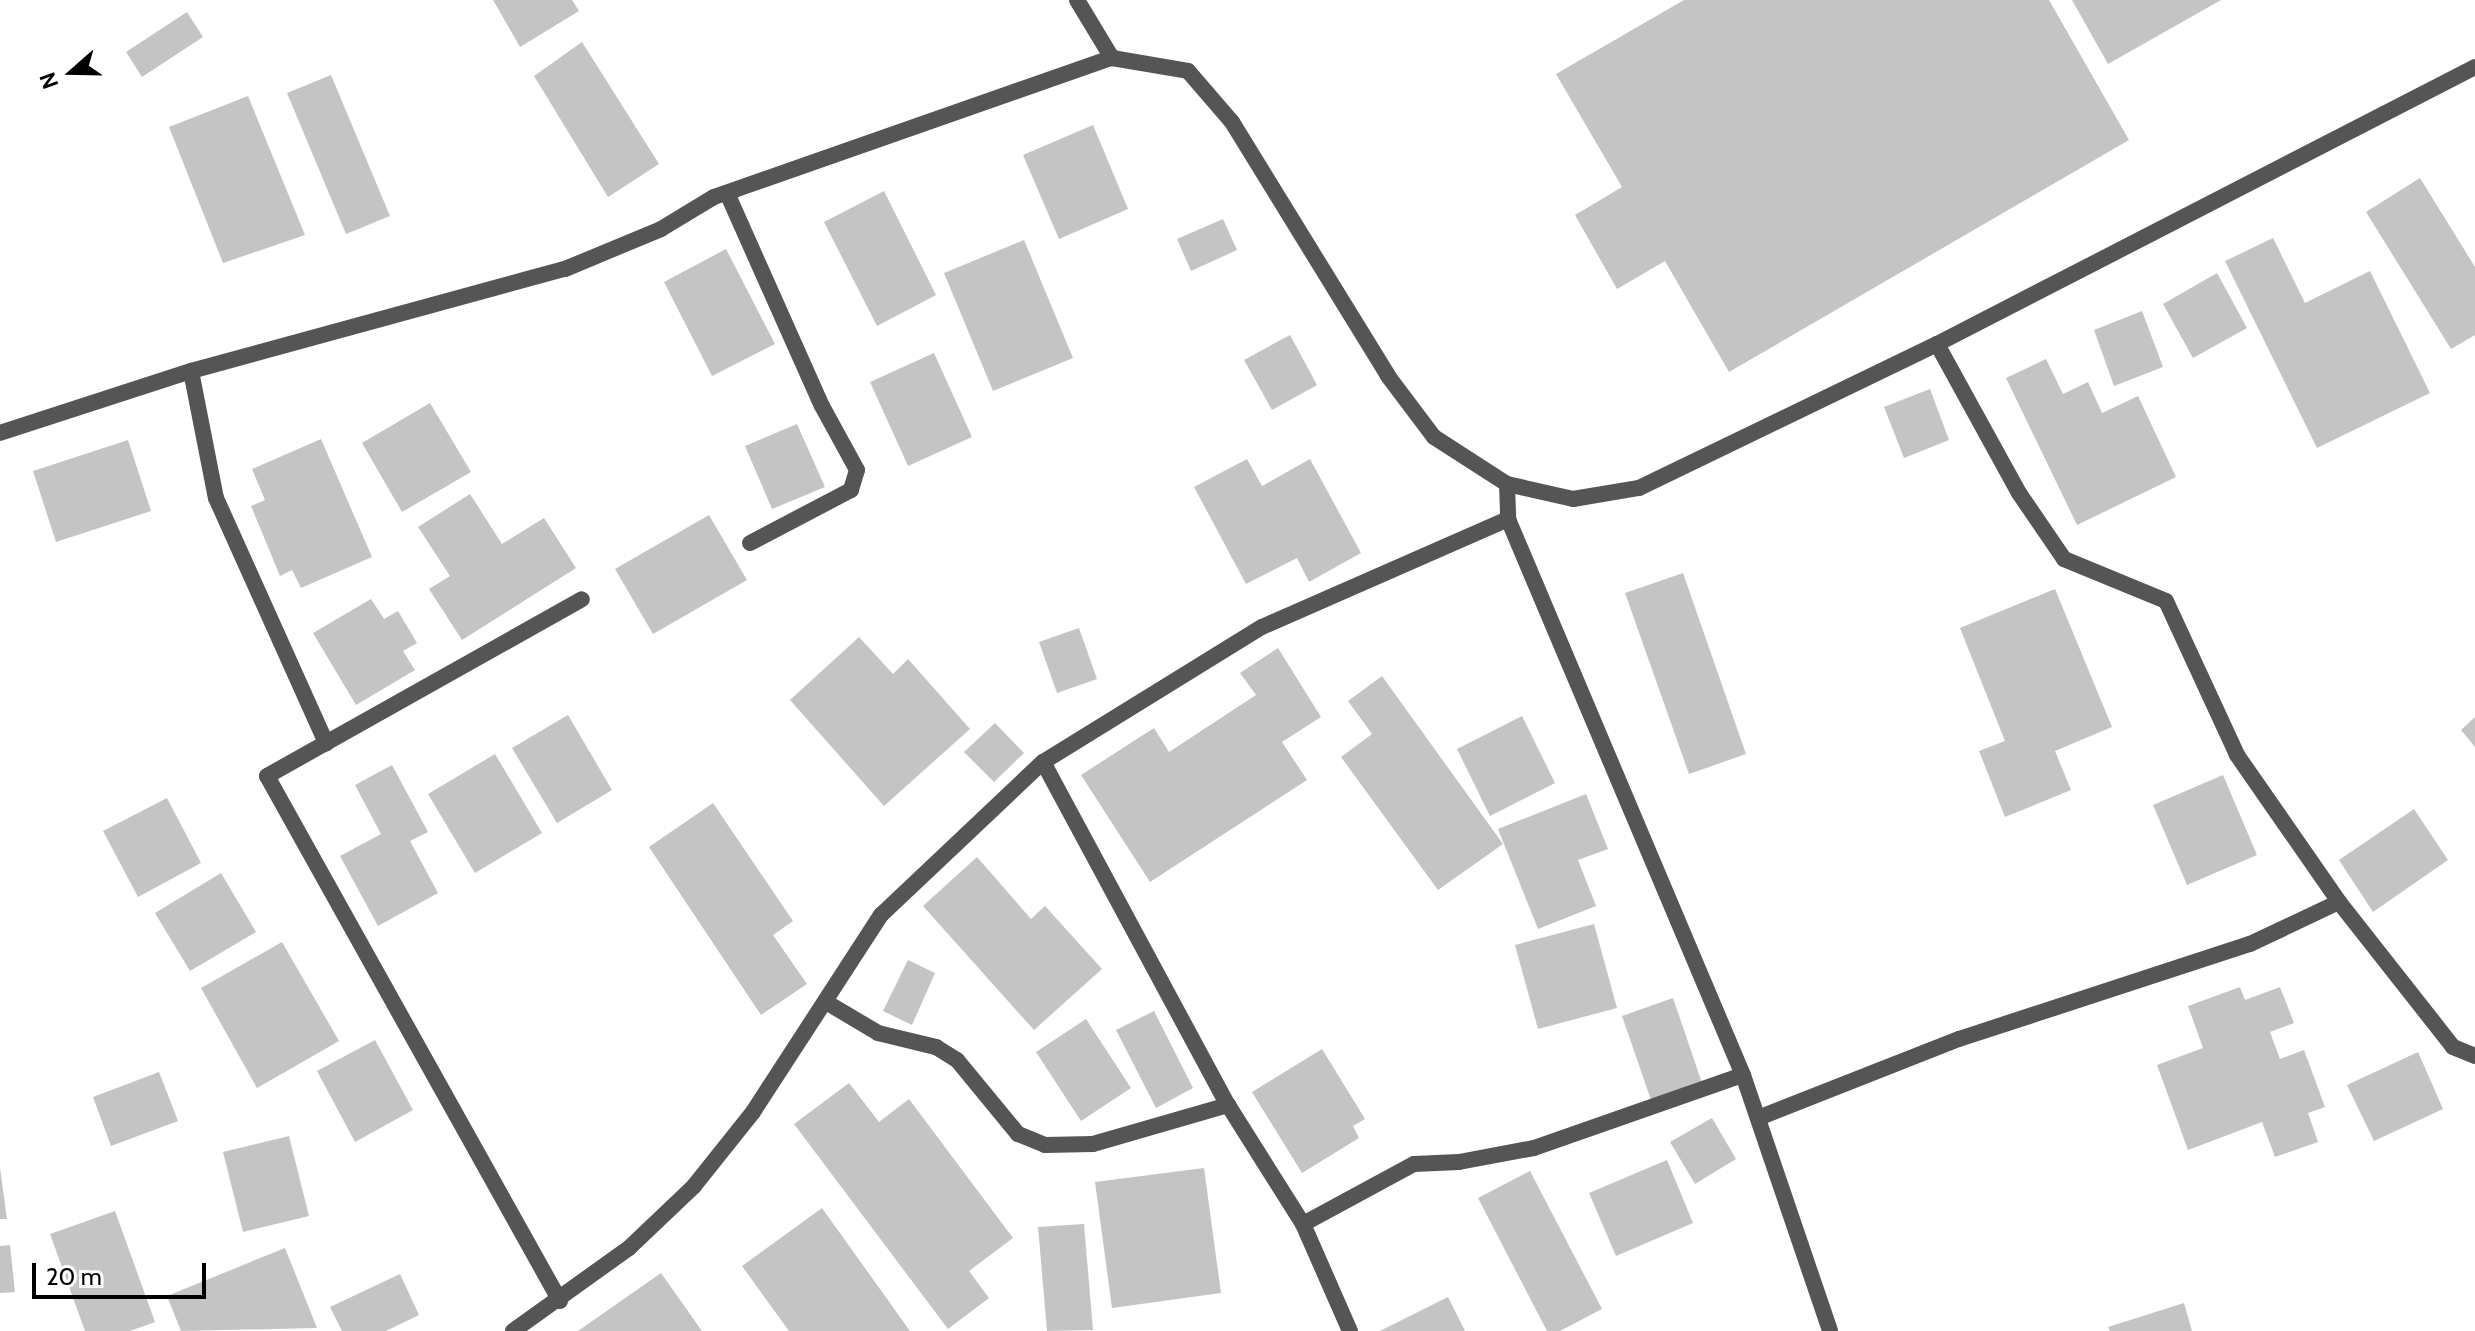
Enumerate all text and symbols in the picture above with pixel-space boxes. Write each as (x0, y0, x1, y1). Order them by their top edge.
north arrow (32, 32, 112, 112)
text: N (34, 68, 64, 92)
scale bar (36, 1247, 210, 1297)
text: 20 m (46, 1262, 102, 1291)

